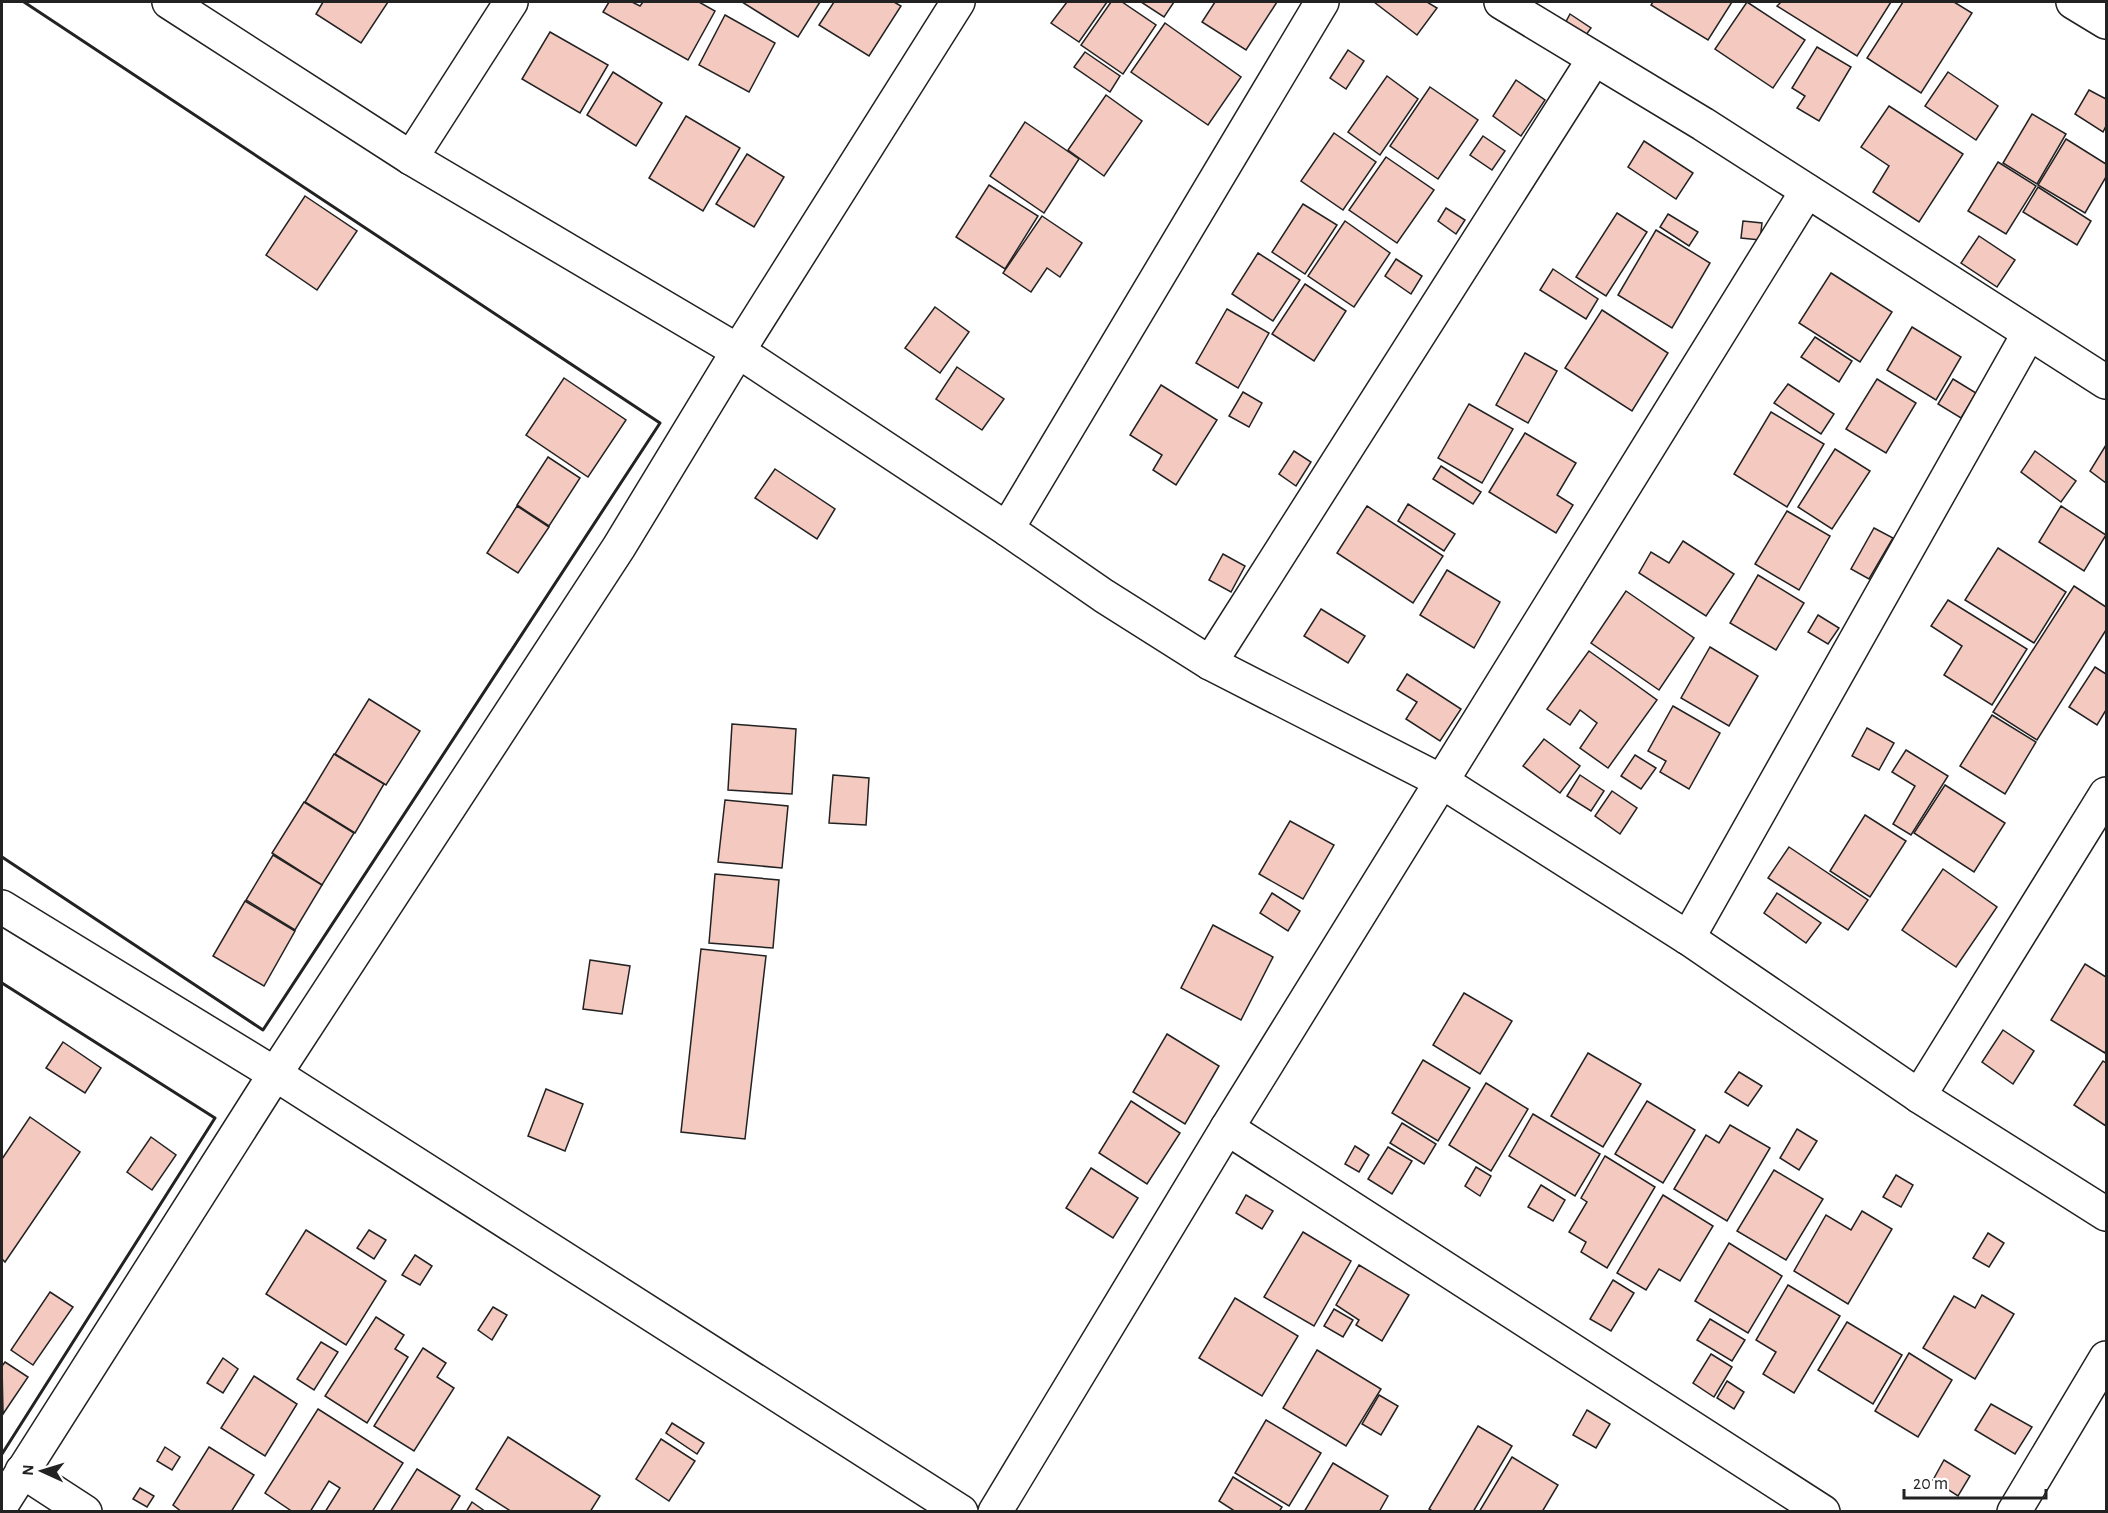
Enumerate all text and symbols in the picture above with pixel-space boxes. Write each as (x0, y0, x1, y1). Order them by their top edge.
north arrow (12, 1441, 72, 1501)
scale bar (1904, 1462, 2046, 1500)
text: N (20, 1464, 36, 1476)
text: 20 m (1913, 1475, 1948, 1493)

